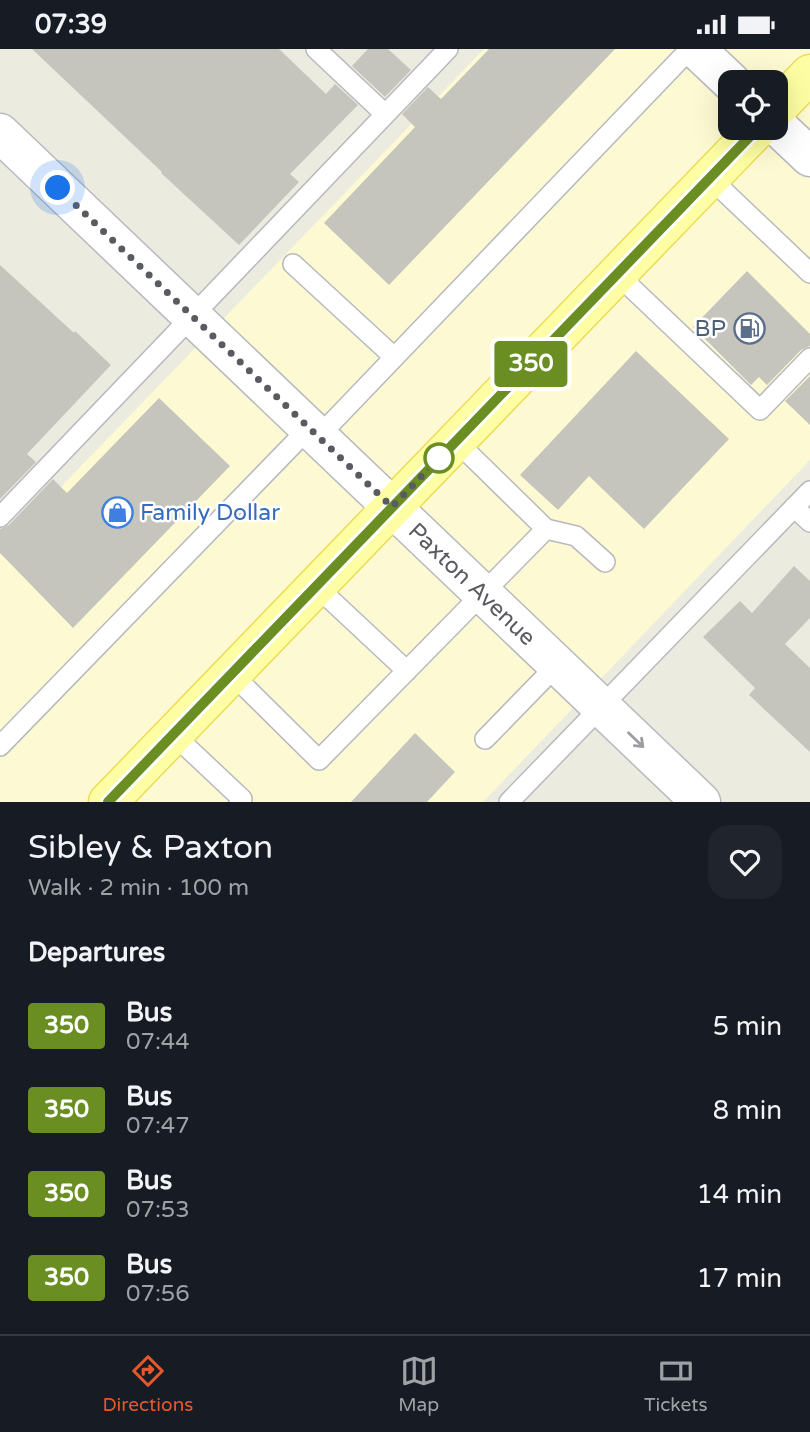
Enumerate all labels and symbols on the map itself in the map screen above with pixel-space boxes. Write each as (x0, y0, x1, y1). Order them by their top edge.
your location (40, 170, 75, 205)
fuel station icon: BP (732, 311, 766, 345)
place label: BP (695, 315, 726, 343)
line badge: 350 (491, 341, 571, 387)
unlabelled marker (424, 443, 454, 473)
shop icon: Family Dollar (100, 495, 134, 529)
place label: Family Dollar (140, 499, 280, 527)
street label: Paxton Avenue (402, 517, 541, 652)
one-way arrow (627, 732, 644, 749)

